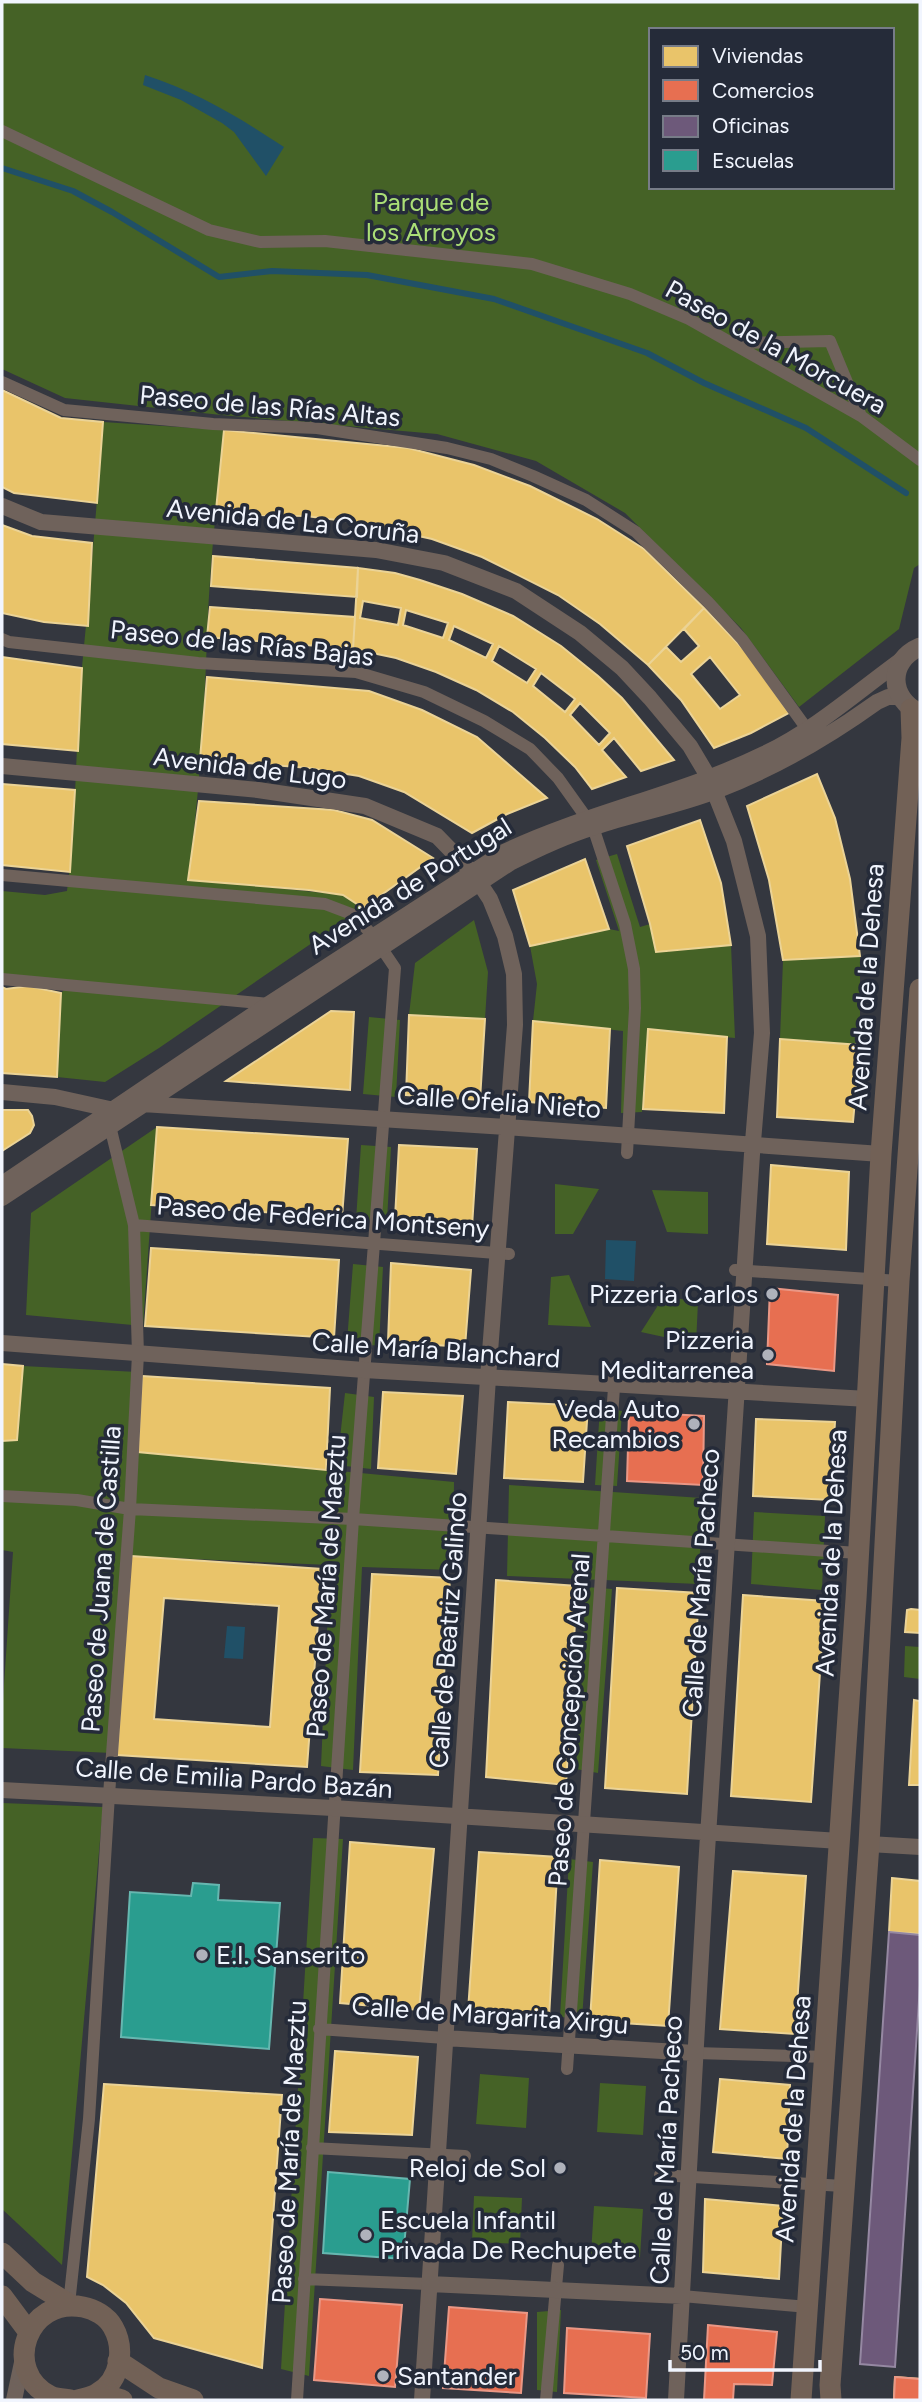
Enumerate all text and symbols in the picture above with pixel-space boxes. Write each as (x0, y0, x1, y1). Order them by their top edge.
legend (649, 28, 894, 189)
text: Viviendas (712, 43, 803, 68)
text: Comercios (712, 78, 814, 103)
text: Oficinas (712, 113, 789, 138)
text: Escuelas (712, 148, 794, 173)
park label: Parque de los Arroyos (366, 186, 496, 248)
street label: Paseo de la Morcuera (660, 273, 892, 421)
street label: Paseo de las Rías Altas (138, 379, 402, 433)
street label: Avenida de La Coruña (165, 492, 421, 550)
street label: Paseo de las Rías Bajas (109, 613, 375, 673)
street label: Avenida de Lugo (152, 740, 348, 796)
street label: Avenida de Portugal (303, 811, 517, 961)
street label: Avenida de la Dehesa (841, 862, 891, 1112)
street label: Calle Ofelia Nieto (396, 1079, 602, 1125)
street label: Paseo de Federica Montseny (155, 1189, 491, 1245)
place label: Pizzeria Carlos (589, 1278, 758, 1310)
marker: Pizzeria Carlos (764, 1286, 780, 1302)
place label: Pizzeria Meditarrenea (600, 1324, 754, 1386)
street label: Calle María Blanchard (311, 1325, 561, 1375)
marker: Pizzeria Meditarrenea (760, 1347, 776, 1363)
place label: Veda Auto Recambios (552, 1393, 680, 1455)
marker: Veda Auto Recambios (686, 1416, 702, 1432)
street label: Paseo de Juana de Castilla (74, 1424, 128, 1734)
street label: Avenida de la Dehesa (809, 1429, 853, 1677)
street label: Paseo de María de Maeztu (299, 1433, 353, 1739)
street label: Calle de María Pacheco (676, 1447, 726, 1719)
street label: Calle de Beatriz Galindo (422, 1491, 474, 1769)
street label: Paseo de Concepción Arenal (541, 1552, 597, 1888)
street label: Calle de Emilia Pardo Bazán (74, 1751, 394, 1805)
place label: E.I. Sanserito (216, 1939, 365, 1971)
marker: E.I. Sanserito (194, 1947, 210, 1963)
street label: Calle de Margarita Xirgu (351, 1989, 629, 2041)
street label: Avenida de la Dehesa (768, 1994, 818, 2244)
street label: Paseo de María de Maeztu (265, 1999, 313, 2305)
street label: Calle de María Pacheco (643, 2015, 689, 2285)
place label: Reloj de Sol (409, 2152, 546, 2184)
marker: Reloj de Sol (552, 2160, 568, 2176)
place label: Escuela Infantil Privada De Rechupete (380, 2204, 637, 2266)
marker: Escuela Infantil Privada De Rechupete (358, 2227, 374, 2243)
scale bar (670, 2328, 820, 2372)
text: 50 m (680, 2340, 729, 2365)
place label: Santander (397, 2360, 517, 2392)
marker: Santander (375, 2368, 391, 2384)

